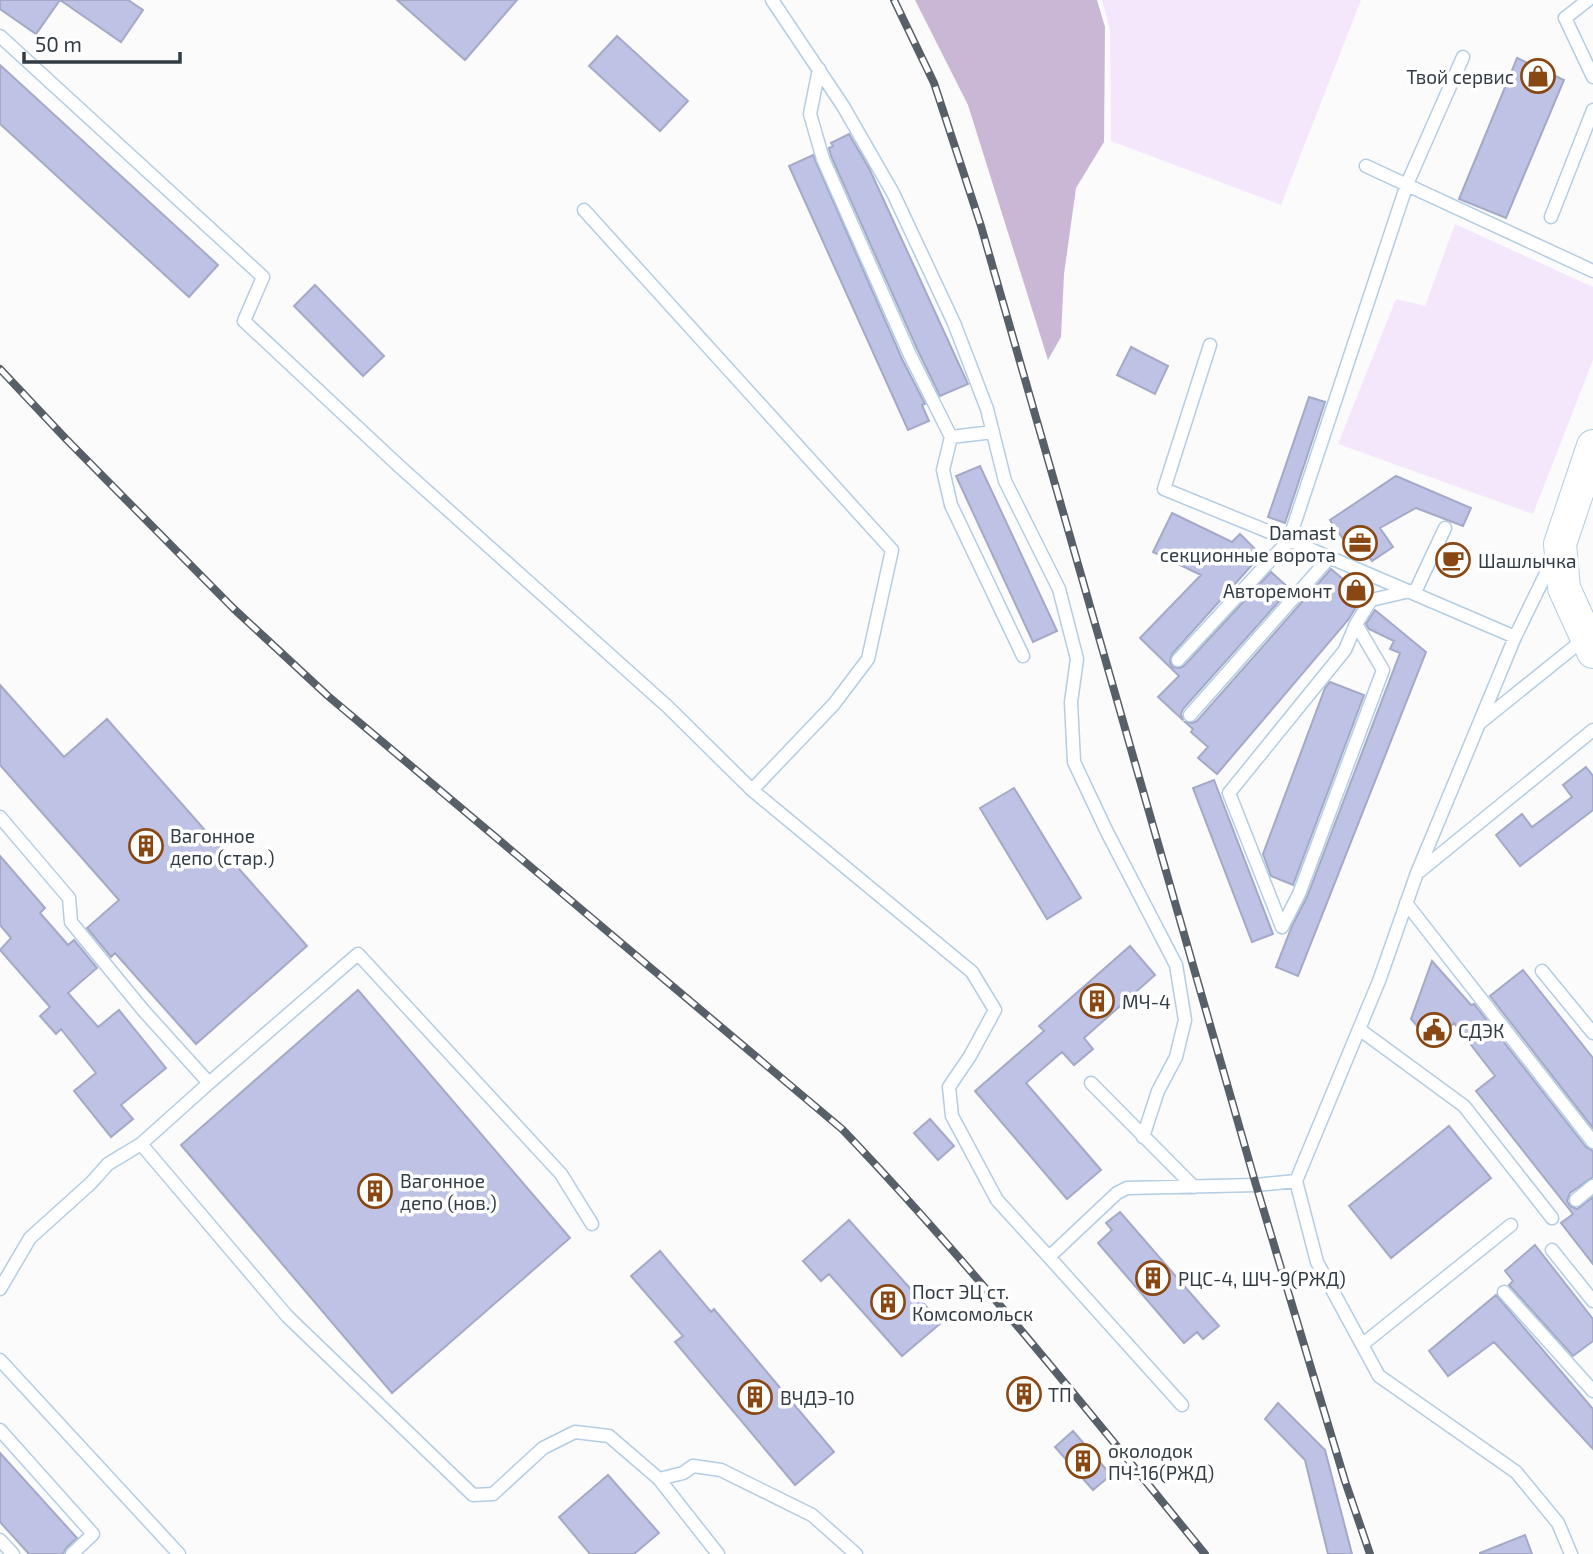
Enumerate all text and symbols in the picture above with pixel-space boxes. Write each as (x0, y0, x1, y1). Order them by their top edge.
scale bar (24, 21, 180, 65)
text: 50 m (35, 31, 82, 56)
shop icon: Твой сервис (1519, 57, 1557, 95)
place label: Твой сервис (1406, 65, 1514, 88)
place label: Damast секционные ворота (1160, 521, 1336, 566)
office icon: Damast секционные ворота (1341, 524, 1379, 562)
cafe icon: Шашлычка (1434, 541, 1472, 579)
place label: Шашлычка (1478, 549, 1577, 572)
shop icon: Авторемонт (1337, 571, 1375, 609)
place label: Авторемонт (1223, 579, 1332, 602)
place label: Вагонное депо (стар.) (170, 824, 274, 869)
building icon: Вагонное депо (стар.) (127, 827, 165, 865)
building icon: МЧ-4 (1078, 982, 1116, 1020)
place label: МЧ-4 (1122, 990, 1171, 1013)
public building icon: СДЭК (1415, 1011, 1453, 1049)
place label: СДЭК (1458, 1019, 1504, 1042)
place label: Вагонное депо (нов.) (400, 1169, 497, 1214)
building icon: Вагонное депо (нов.) (356, 1172, 394, 1210)
building icon: РЦС-4, ШЧ-9(РЖД) (1134, 1259, 1172, 1297)
place label: РЦС-4, ШЧ-9(РЖД) (1178, 1267, 1346, 1290)
place label: Пост ЭЦ ст. Комсомольск (912, 1280, 1033, 1325)
building icon: Пост ЭЦ ст. Комсомольск (869, 1283, 907, 1321)
building icon: ТП (1005, 1375, 1043, 1413)
building icon: ВЧДЭ-10 (736, 1378, 774, 1416)
place label: ТП (1048, 1383, 1072, 1406)
place label: ВЧДЭ-10 (780, 1386, 855, 1409)
place label: околодок ПЧ-16(РЖД) (1108, 1439, 1214, 1484)
building icon: околодок ПЧ-16(РЖД) (1064, 1442, 1102, 1480)

